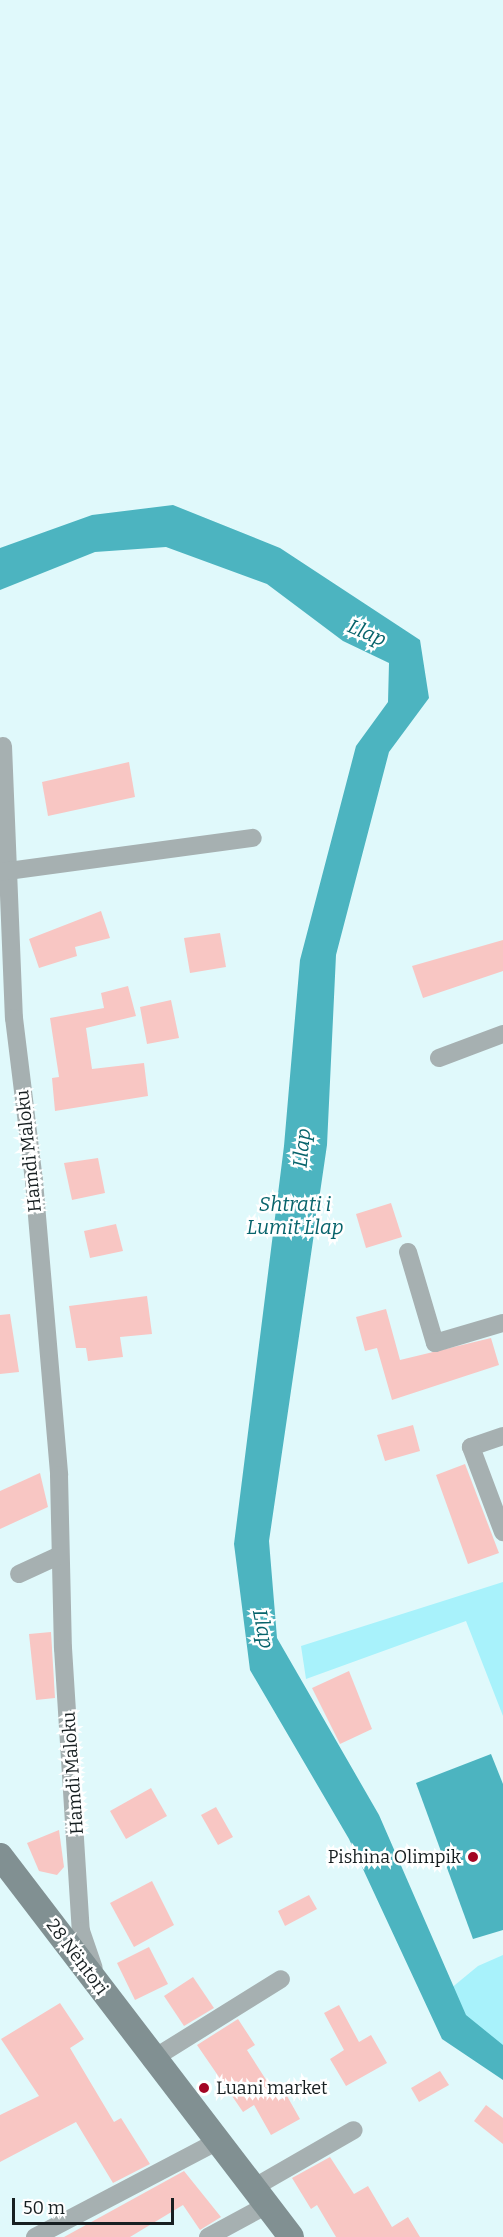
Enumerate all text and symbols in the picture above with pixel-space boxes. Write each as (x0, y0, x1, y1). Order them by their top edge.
water label: Llap (344, 614, 390, 652)
street label: Hamdi Maloku (12, 1089, 46, 1213)
water label: Llap (288, 1127, 316, 1169)
water label: Shtrati i Lumit Llap (247, 1192, 343, 1239)
water label: Llap (247, 1607, 279, 1651)
street label: Hamdi Maloku (58, 1711, 88, 1835)
place label: Pishina Olimpik (328, 1846, 461, 1868)
marker: Pishina Olimpik (466, 1850, 480, 1864)
street label: 28 Nëntori (42, 1915, 112, 1999)
place label: Luani market (216, 2077, 328, 2099)
marker: Luani market (197, 2081, 211, 2095)
scale bar (15, 2186, 177, 2224)
text: 50 m (23, 2197, 65, 2219)

